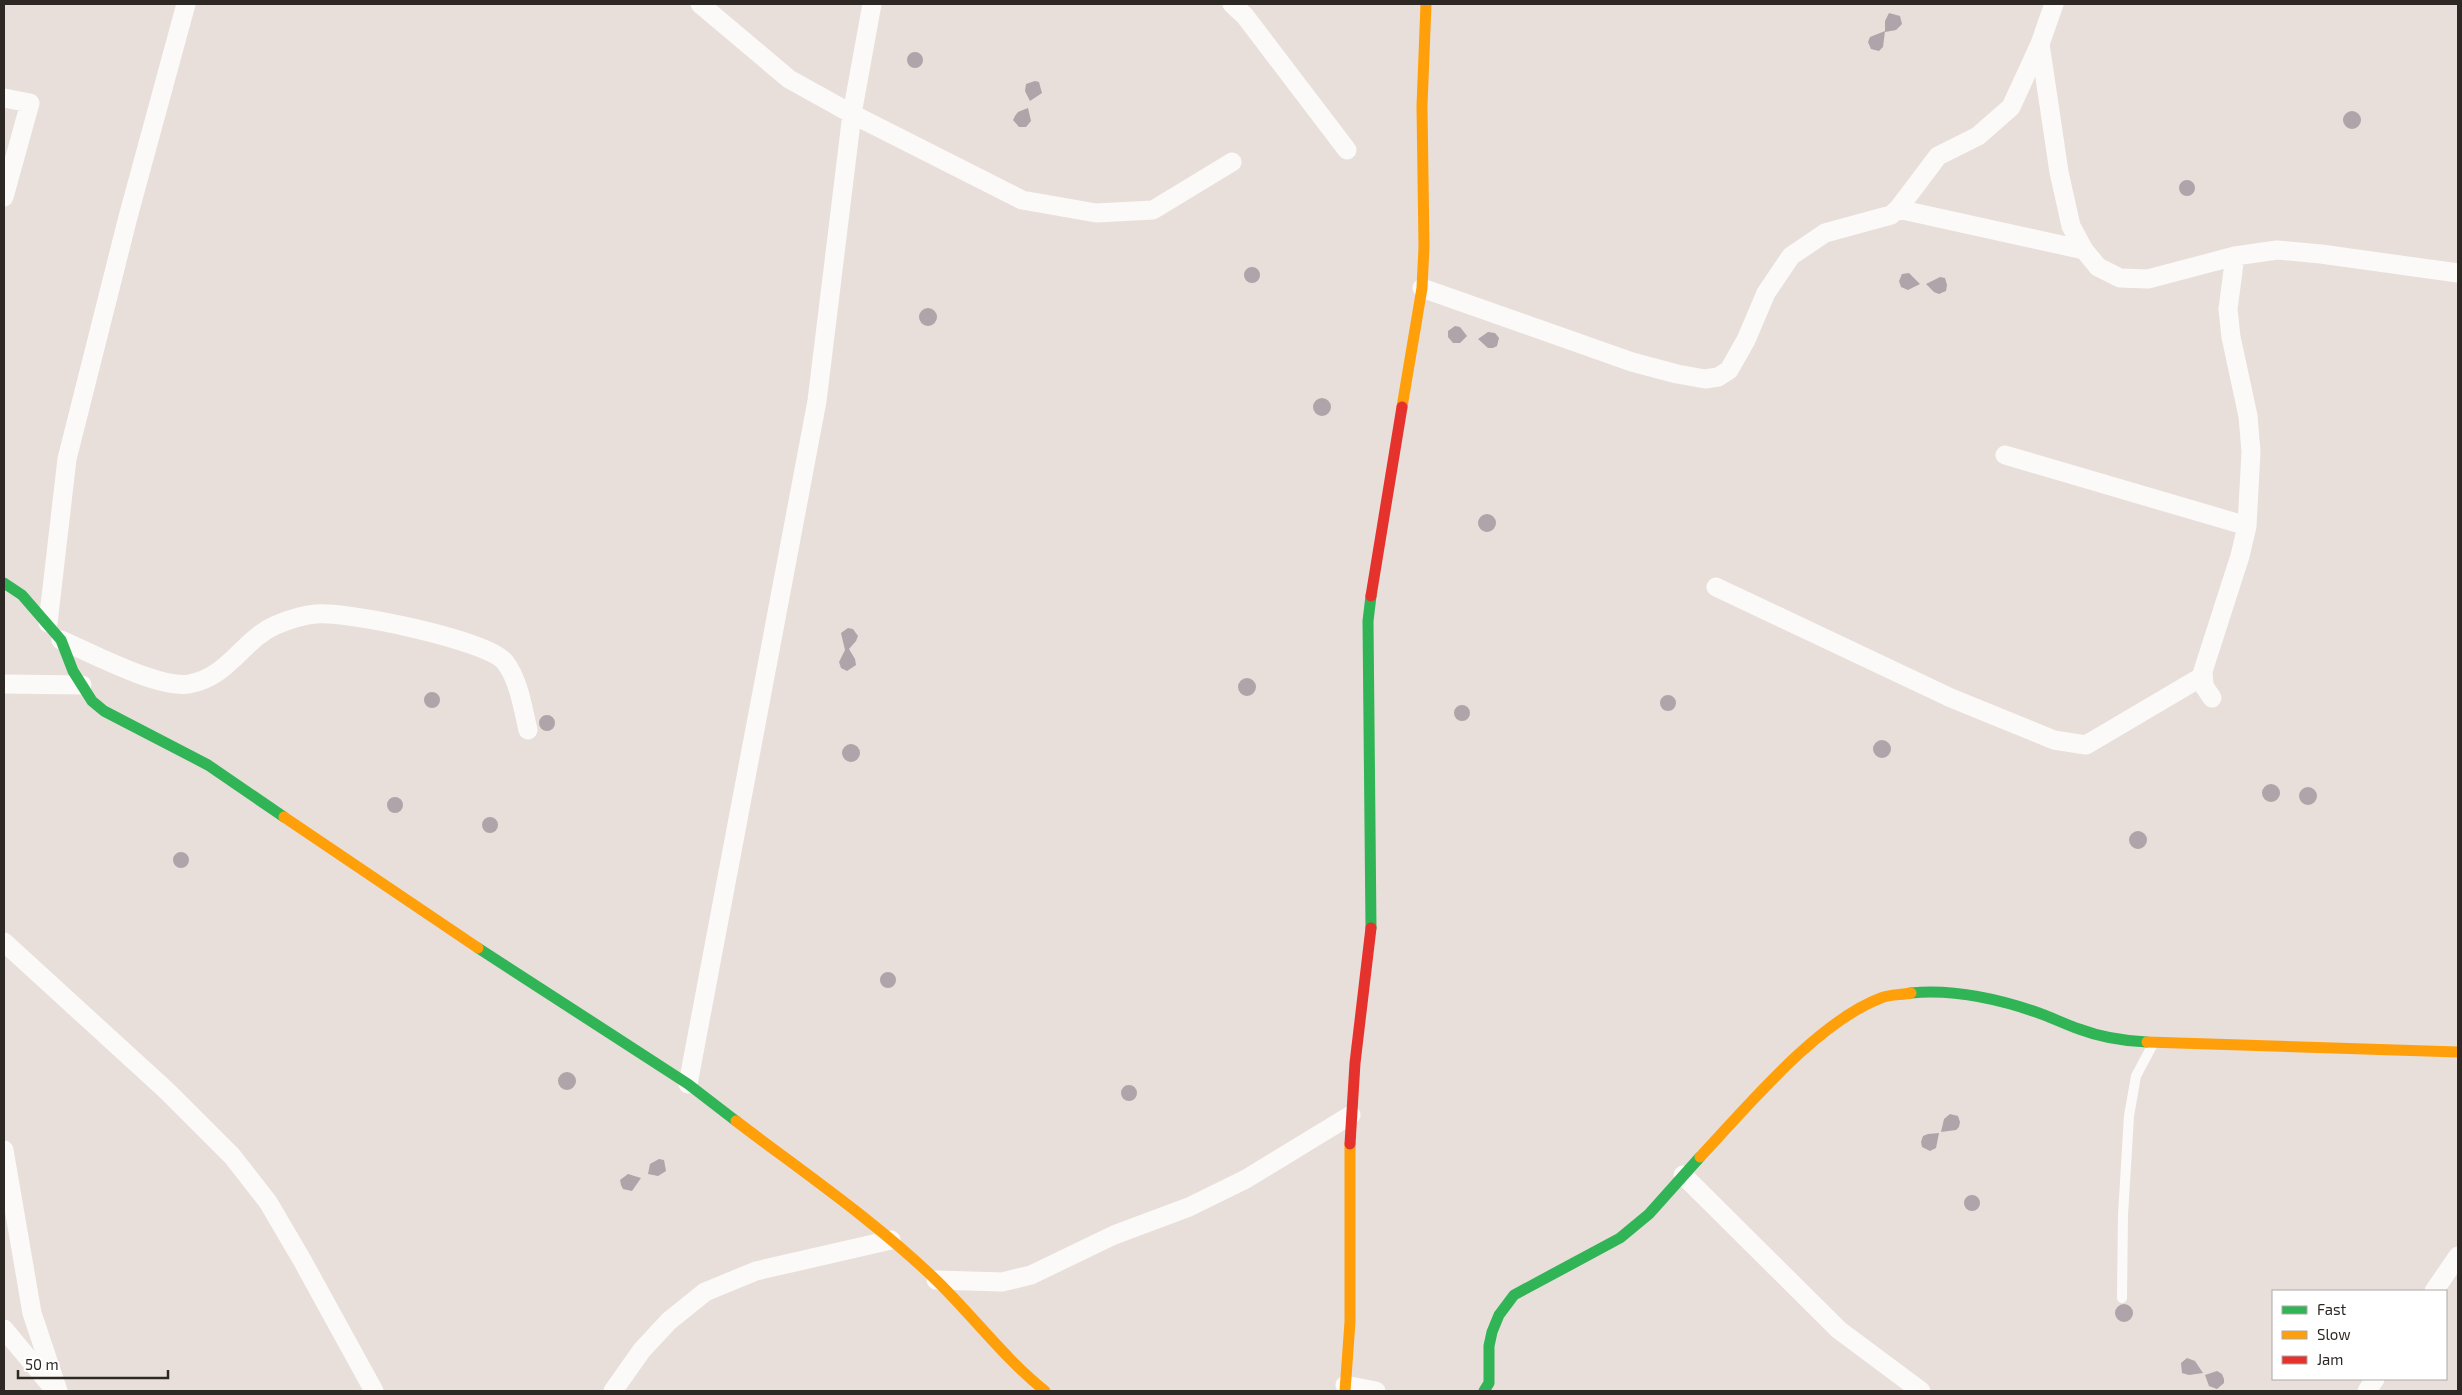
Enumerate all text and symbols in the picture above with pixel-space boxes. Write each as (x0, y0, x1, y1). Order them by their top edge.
legend (2272, 1290, 2447, 1380)
text: Fast (2317, 1300, 2347, 1318)
text: Slow (2317, 1325, 2351, 1343)
scale bar (18, 1348, 168, 1380)
text: Jam (2317, 1350, 2343, 1368)
text: 50 m (25, 1355, 59, 1373)

